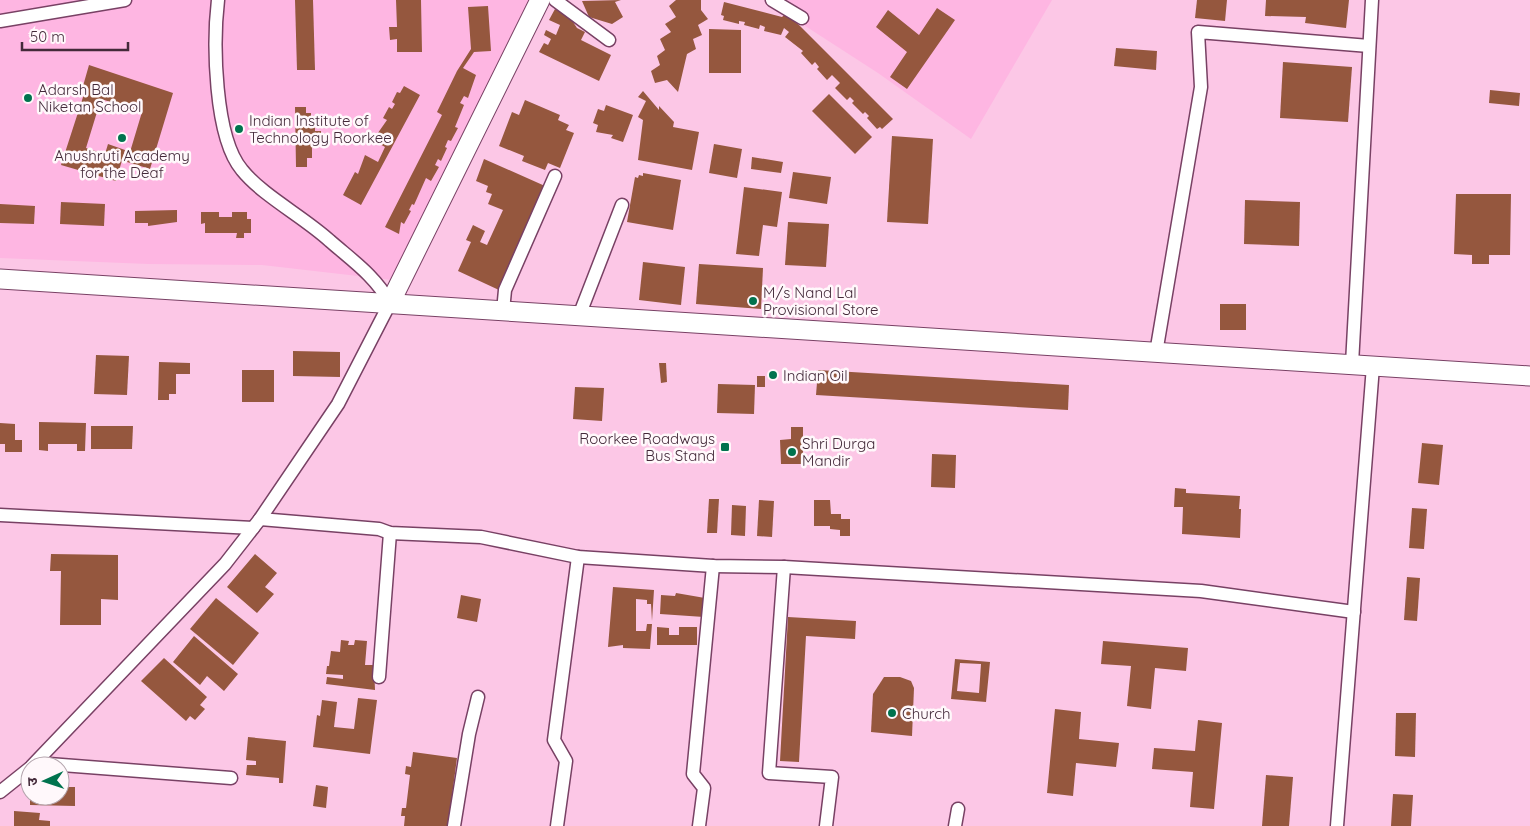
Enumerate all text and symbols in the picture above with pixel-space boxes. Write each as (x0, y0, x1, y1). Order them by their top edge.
scale bar (22, 20, 129, 52)
text: 50 m (30, 27, 65, 46)
place label: Adarsh Bal Niketan School (38, 80, 142, 116)
marker: Adarsh Bal Niketan School (22, 92, 34, 104)
place label: Indian Institute of Technology Roorkee (249, 111, 392, 147)
marker: Indian Institute of Technology Roorkee (233, 123, 245, 135)
marker: Anushruti Academy for the Deaf (116, 132, 128, 144)
place label: Anushruti Academy for the Deaf (54, 146, 190, 182)
place label: M/s Nand Lal Provisional Store (763, 283, 879, 319)
marker: M/s Nand Lal Provisional Store (747, 295, 759, 307)
place label: Indian Oil (783, 366, 848, 385)
marker: Indian Oil (767, 369, 779, 381)
place label: Roorkee Roadways Bus Stand (579, 429, 715, 465)
place label: Shri Durga Mandir (802, 434, 875, 470)
marker: Roorkee Roadways Bus Stand (719, 441, 731, 453)
marker: Shri Durga Mandir (786, 446, 798, 458)
place label: Church (902, 704, 951, 723)
marker: Church (886, 707, 898, 719)
north arrow (20, 756, 70, 806)
text: उ (23, 776, 41, 786)

